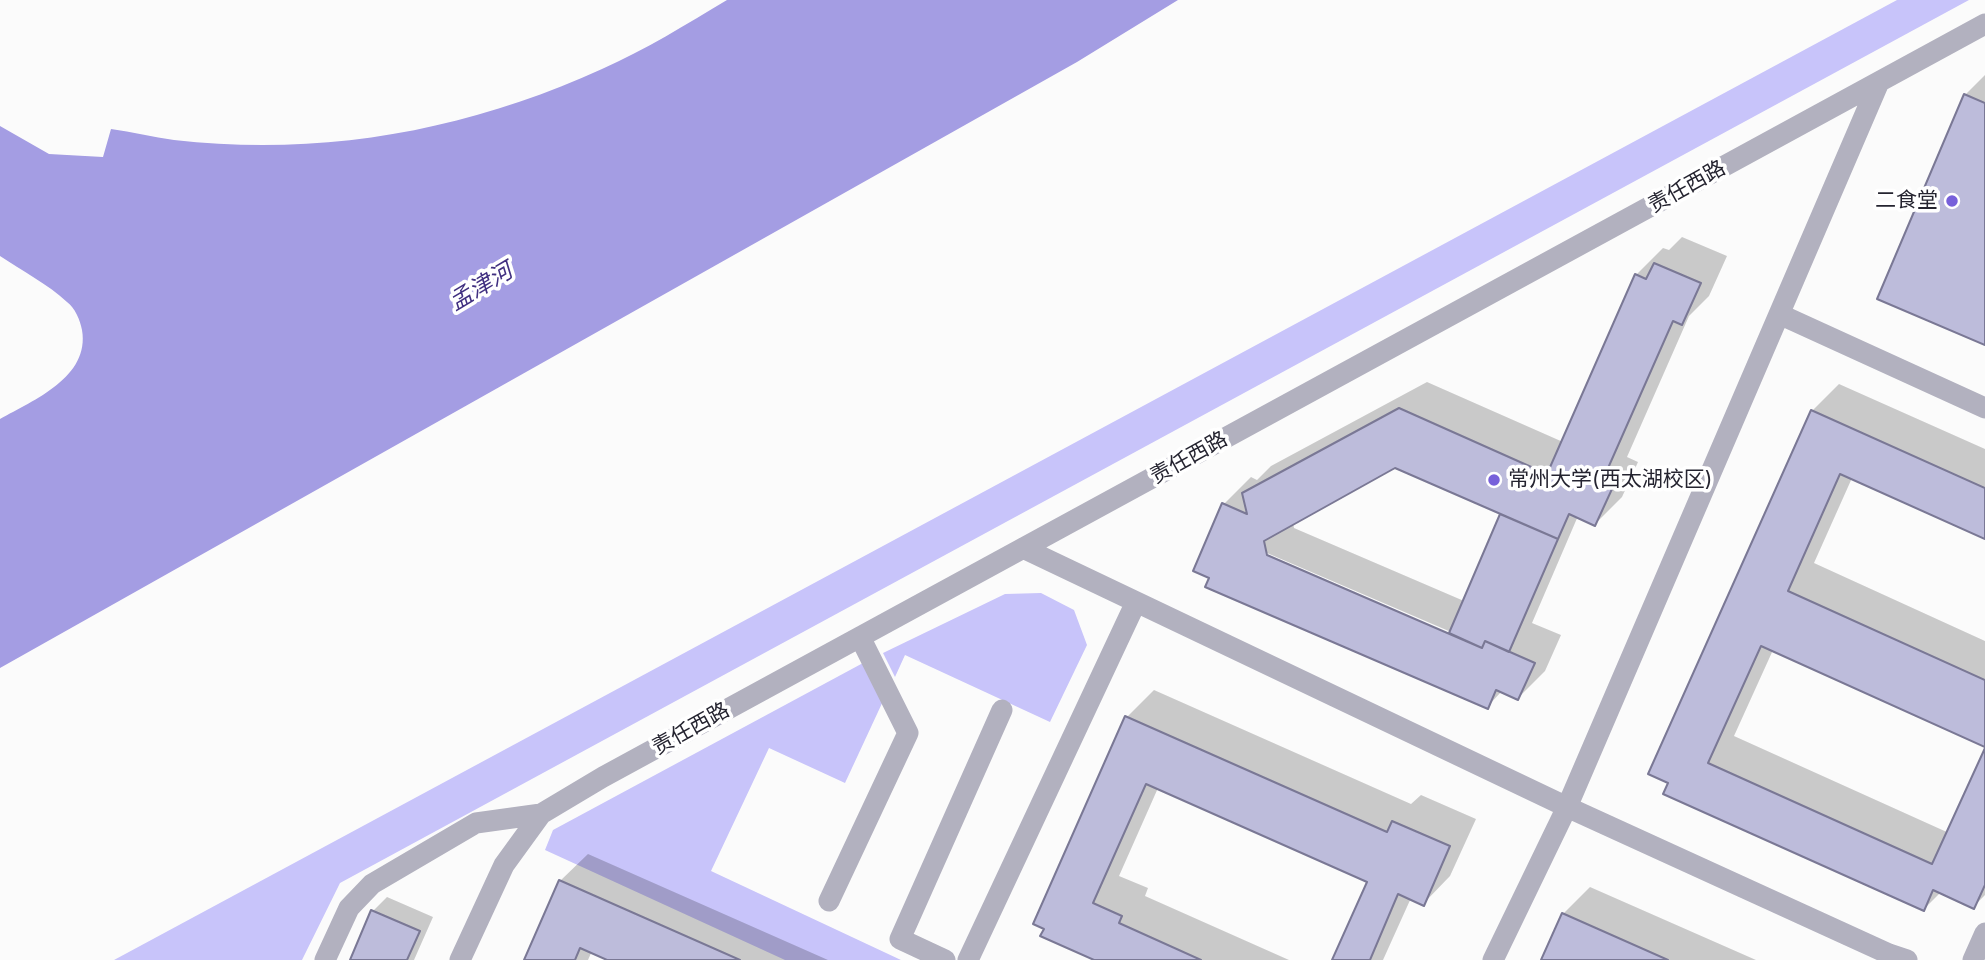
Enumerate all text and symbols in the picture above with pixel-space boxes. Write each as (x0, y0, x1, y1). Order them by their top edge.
street label: 责任西路 (1644, 156, 1730, 218)
place label: 二食堂 (1875, 188, 1938, 214)
marker: 二食堂 (1944, 193, 1960, 209)
water label: 孟津河 (444, 257, 518, 317)
street label: 责任西路 (1146, 427, 1232, 489)
place label: 常州大学(西太湖校区) (1508, 467, 1712, 493)
marker: 常州大学(西太湖校区) (1486, 472, 1502, 488)
street label: 责任西路 (648, 698, 734, 760)

